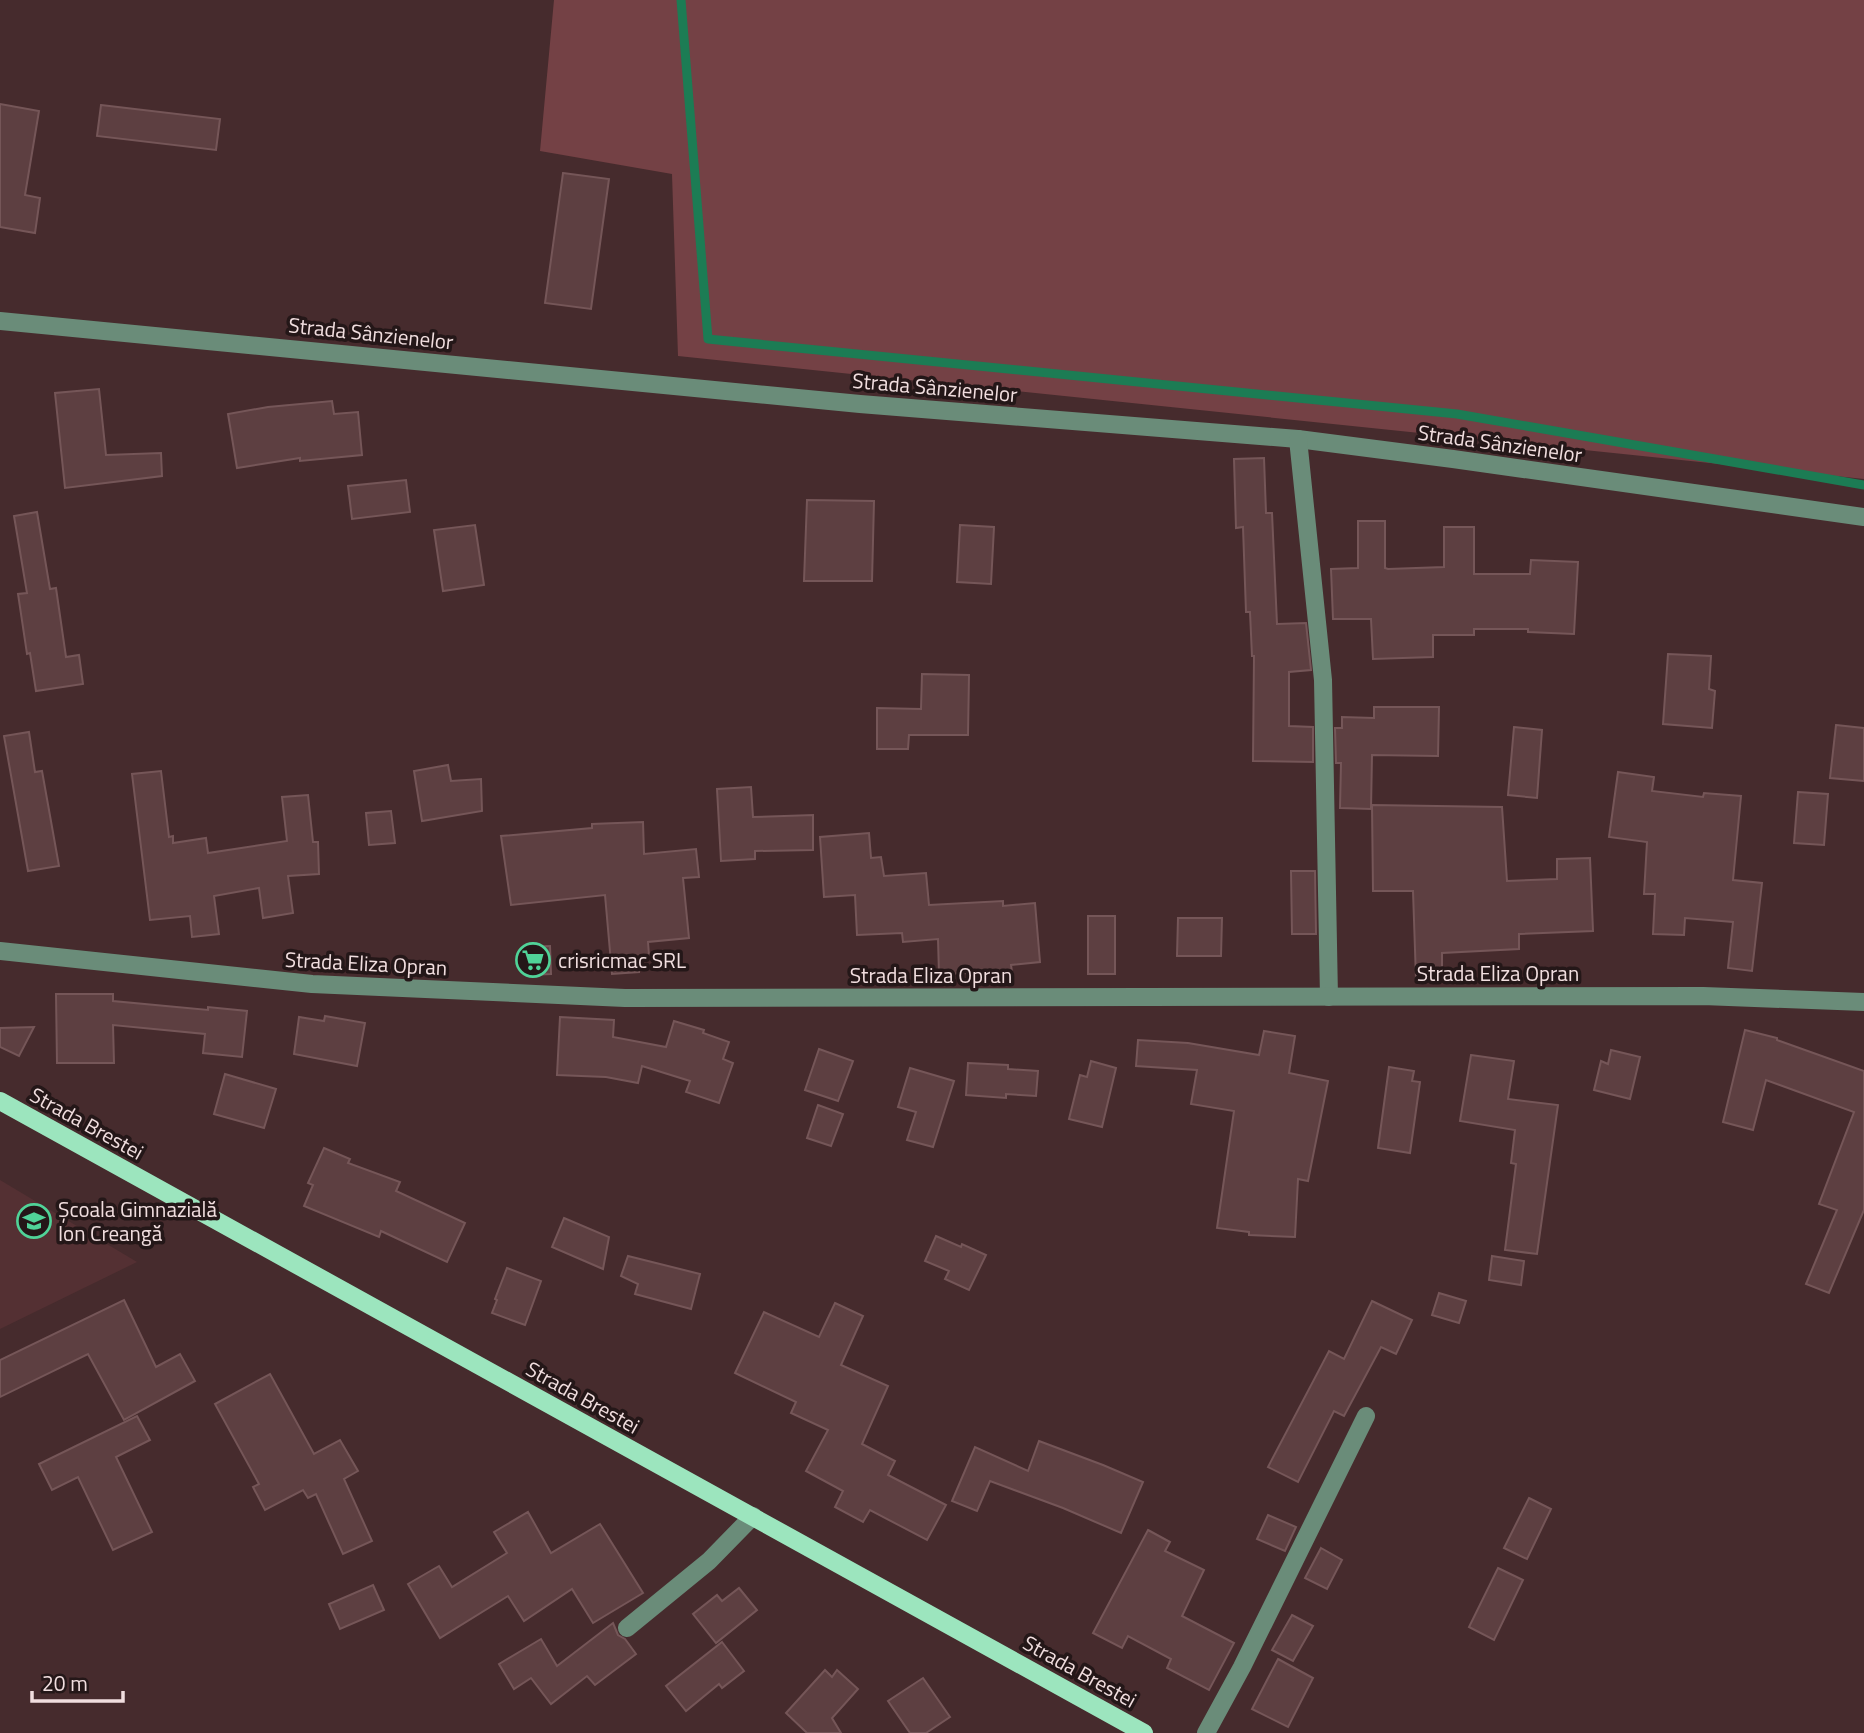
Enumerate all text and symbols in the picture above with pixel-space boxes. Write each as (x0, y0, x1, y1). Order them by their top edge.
street label: Strada Sânzienelor (287, 308, 455, 358)
street label: Strada Sânzienelor (851, 364, 1019, 410)
street label: Strada Sânzienelor (1416, 416, 1584, 470)
supermarket icon: crisricmac SRL (514, 941, 552, 979)
street label: Strada Eliza Opran (284, 943, 448, 983)
place label: crisricmac SRL (558, 944, 686, 976)
street label: Strada Eliza Opran (1417, 957, 1579, 989)
street label: Strada Eliza Opran (850, 959, 1012, 991)
street label: Strada Brestei (24, 1079, 150, 1167)
place label: Școala Gimnazială Ion Creangă (58, 1193, 217, 1249)
school or university icon: Școala Gimnazială Ion Creangă (15, 1202, 53, 1240)
street label: Strada Brestei (520, 1353, 646, 1441)
street label: Strada Brestei (1017, 1627, 1143, 1715)
scale bar (32, 1660, 122, 1704)
text: 20 m (42, 1667, 88, 1699)

